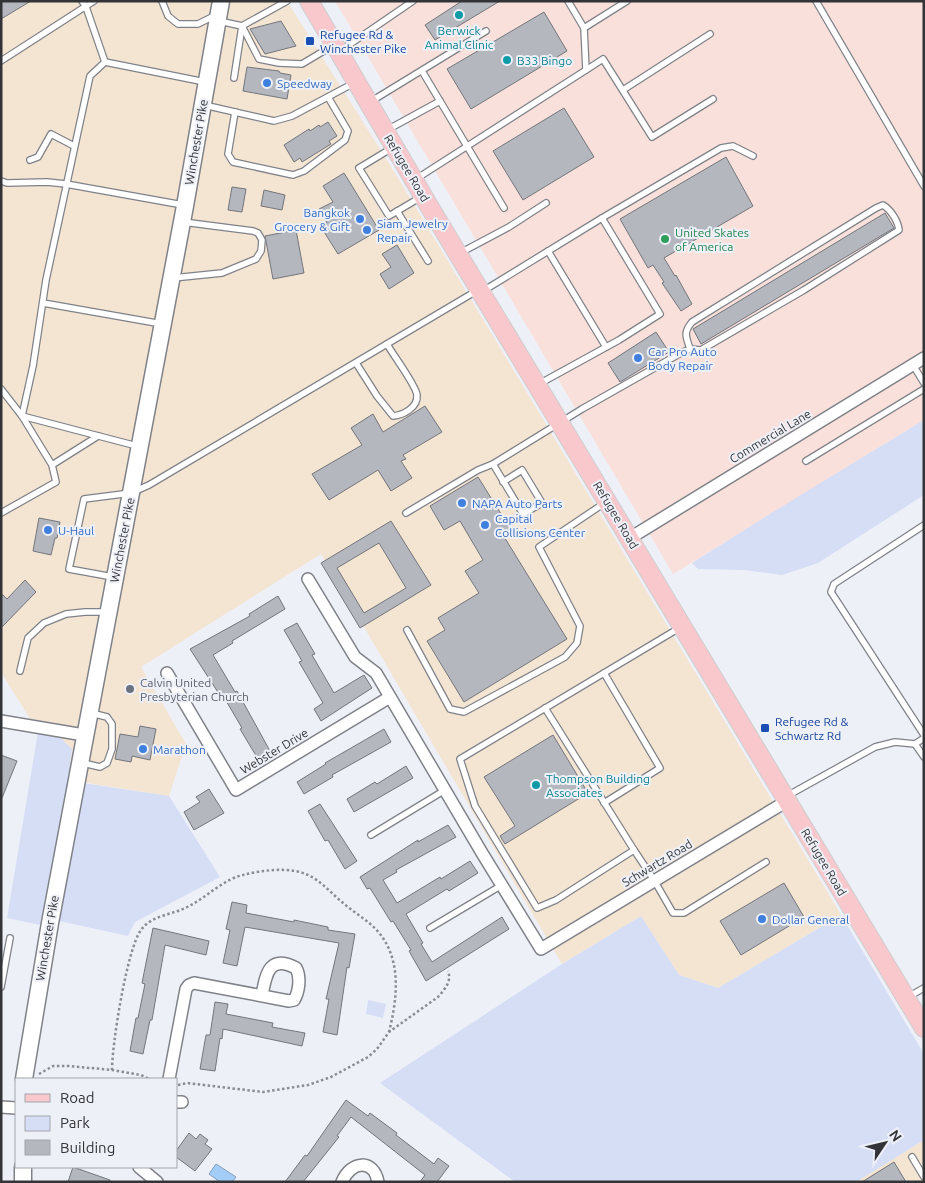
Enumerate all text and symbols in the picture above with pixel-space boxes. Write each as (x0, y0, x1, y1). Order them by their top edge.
marker: Berwick Animal Clinic (453, 9, 465, 21)
place label: Berwick Animal Clinic (425, 24, 494, 51)
place label: Refugee Rd & Winchester Pike (320, 28, 407, 55)
marker: Refugee Rd & Winchester Pike (304, 35, 316, 47)
marker: B33 Bingo (501, 54, 513, 66)
place label: B33 Bingo (517, 54, 572, 67)
marker: Speedway (261, 77, 273, 89)
place label: Speedway (277, 77, 332, 90)
street label: Winchester Pike (182, 98, 210, 186)
street label: Refugee Road (382, 132, 432, 204)
place label: Bangkok Grocery & Gift (274, 206, 350, 233)
marker: Bangkok Grocery & Gift (354, 213, 366, 225)
place label: Siam Jewelry Repair (377, 217, 448, 244)
marker: Siam Jewelry Repair (361, 224, 373, 236)
place label: United Skates of America (675, 226, 749, 253)
marker: United Skates of America (659, 233, 671, 245)
place label: Car Pro Auto Body Repair (648, 345, 717, 372)
marker: Car Pro Auto Body Repair (632, 352, 644, 364)
street label: Commercial Lane (727, 407, 813, 465)
street label: Refugee Road (591, 479, 641, 551)
street label: Winchester Pike (107, 496, 137, 584)
marker: NAPA Auto Parts (456, 497, 468, 509)
place label: NAPA Auto Parts (472, 497, 562, 510)
place label: Capital Collisions Center (495, 512, 586, 539)
marker: Capital Collisions Center (479, 519, 491, 531)
marker: U-Haul (42, 524, 54, 536)
place label: U-Haul (58, 524, 94, 537)
place label: Calvin United Presbyterian Church (140, 676, 249, 703)
marker: Calvin United Presbyterian Church (124, 683, 136, 695)
place label: Refugee Rd & Schwartz Rd (775, 715, 849, 742)
marker: Refugee Rd & Schwartz Rd (759, 722, 771, 734)
street label: Webster Drive (238, 726, 310, 776)
marker: Marathon (137, 743, 149, 755)
place label: Marathon (153, 743, 206, 756)
place label: Thompson Building Associates (546, 772, 650, 799)
marker: Thompson Building Associates (530, 779, 542, 791)
street label: Refugee Road (799, 826, 849, 898)
street label: Schwartz Road (620, 837, 694, 889)
street label: Winchester Pike (33, 894, 61, 982)
marker: Dollar General (756, 913, 768, 925)
place label: Dollar General (772, 913, 849, 926)
legend (15, 1078, 178, 1168)
text: Road (60, 1089, 95, 1106)
text: Park (60, 1114, 90, 1131)
north arrow (860, 1118, 910, 1168)
text: N (886, 1127, 905, 1144)
text: Building (60, 1139, 115, 1156)

